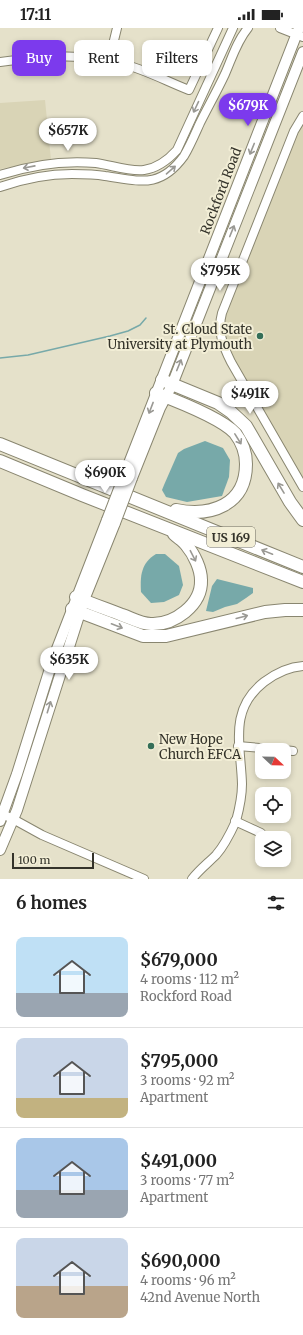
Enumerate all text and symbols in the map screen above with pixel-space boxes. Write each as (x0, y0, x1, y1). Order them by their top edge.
text: 17:11 (20, 5, 51, 24)
chip: Buy (12, 40, 66, 76)
chip: Rent (74, 40, 134, 76)
chip: Filters (142, 40, 212, 76)
pin: $679K (220, 93, 276, 127)
text: $679K (228, 97, 268, 114)
one-way arrow (192, 101, 200, 113)
pin: $657K (40, 118, 96, 152)
text: $657K (48, 122, 88, 139)
one-way arrow (247, 142, 255, 154)
street label: Rockford Road (197, 145, 245, 237)
one-way arrow (23, 163, 36, 171)
one-way arrow (166, 165, 176, 174)
one-way arrow (229, 226, 237, 238)
pin: $795K (192, 258, 248, 292)
text: $795K (200, 262, 240, 279)
place label: St. Cloud State University at Plymouth (108, 321, 252, 353)
marker: St. Cloud State University at Plymouth (255, 331, 265, 341)
one-way arrow (176, 360, 184, 372)
pin: $491K (222, 381, 278, 415)
text: $491K (230, 385, 270, 402)
one-way arrow (146, 402, 154, 414)
one-way arrow (234, 433, 242, 444)
pin: $690K (77, 460, 133, 494)
text: $690K (84, 464, 126, 481)
one-way arrow (277, 482, 285, 494)
road number: US 169 (207, 527, 255, 547)
one-way arrow (261, 548, 273, 556)
one-way arrow (190, 550, 197, 562)
one-way arrow (236, 613, 249, 621)
one-way arrow (110, 622, 122, 630)
pin: $635K (41, 647, 97, 681)
text: $635K (49, 651, 89, 668)
one-way arrow (46, 700, 53, 713)
place label: New Hope Church EFCA (159, 731, 242, 763)
marker: New Hope Church EFCA (146, 741, 156, 751)
north arrow (255, 743, 291, 779)
map controls (255, 743, 291, 867)
button: locate (255, 787, 291, 823)
button: layers (255, 831, 291, 867)
scale bar (12, 851, 94, 870)
text: 100 m (18, 853, 50, 867)
text: 6 homes (16, 892, 87, 914)
icon: filters (265, 892, 287, 914)
text: $679,000 (140, 949, 218, 971)
icon: home (48, 953, 96, 1001)
text: 4 rooms · 112 m² (140, 971, 239, 988)
text: Rockford Road (140, 988, 232, 1005)
text: $795,000 (140, 1050, 218, 1072)
icon: home (48, 1054, 96, 1102)
text: 3 rooms · 92 m² (140, 1072, 235, 1089)
text: Apartment (140, 1089, 208, 1106)
text: $491,000 (140, 1150, 217, 1172)
icon: home (48, 1154, 96, 1202)
text: 3 rooms · 77 m² (140, 1172, 234, 1189)
text: Apartment (140, 1189, 208, 1206)
text: $690,000 (140, 1250, 220, 1272)
icon: home (48, 1254, 96, 1302)
text: 4 rooms · 96 m² (140, 1272, 236, 1289)
text: 42nd Avenue North (140, 1289, 260, 1306)

